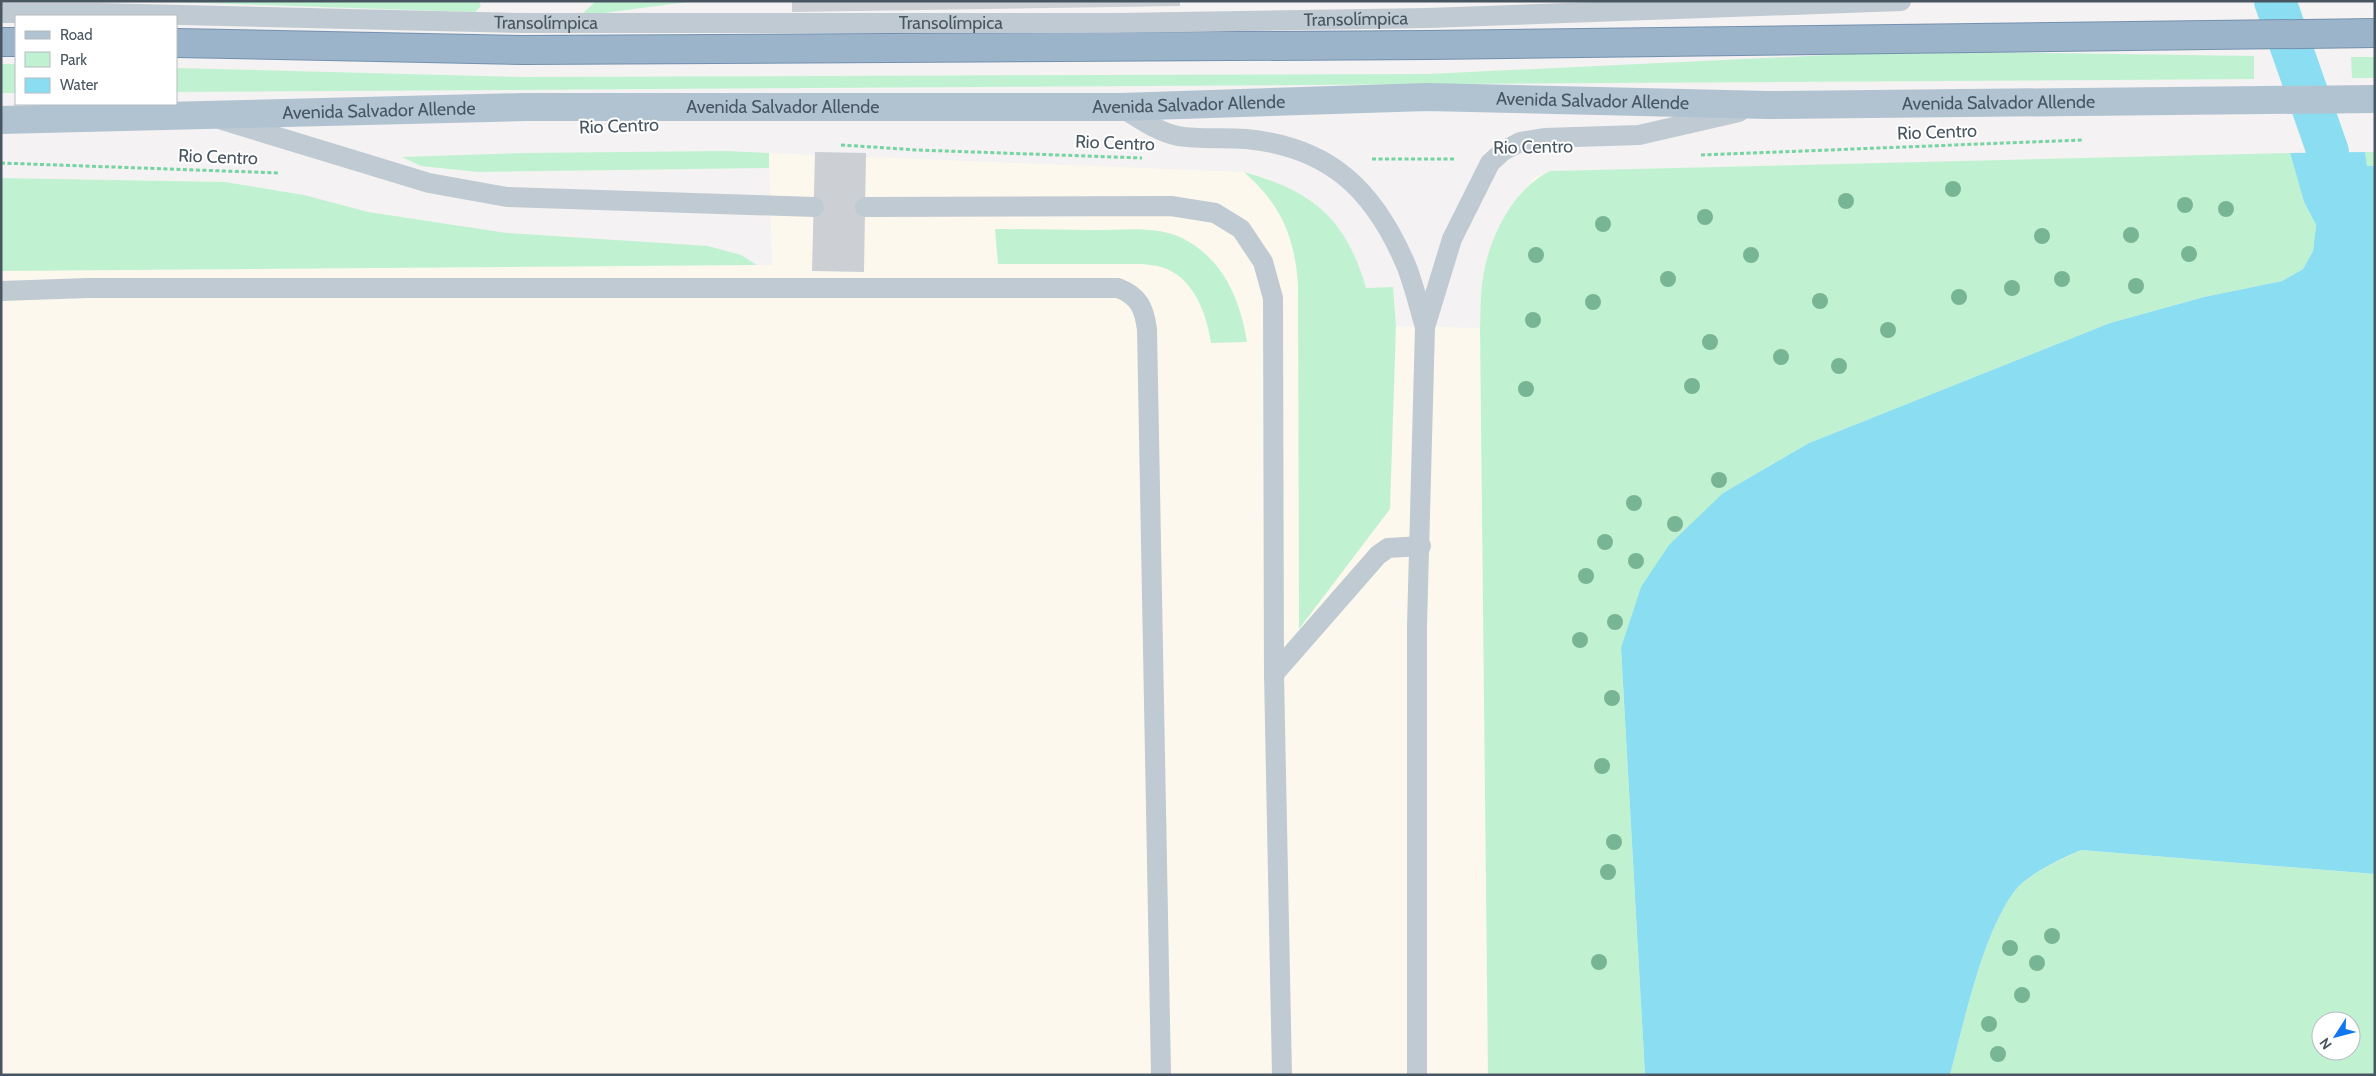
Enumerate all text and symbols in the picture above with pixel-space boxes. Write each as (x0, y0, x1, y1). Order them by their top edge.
street label: Transolímpica (1304, 7, 1408, 31)
street label: Transolímpica (494, 11, 598, 34)
street label: Transolímpica (899, 12, 1003, 34)
legend (15, 15, 178, 105)
text: Road (60, 26, 93, 44)
text: Park (60, 51, 87, 69)
text: Water (60, 76, 98, 94)
street label: Avenida Salvador Allende (1496, 88, 1689, 114)
street label: Avenida Salvador Allende (1092, 91, 1286, 118)
street label: Avenida Salvador Allende (1902, 91, 2095, 115)
street label: Avenida Salvador Allende (686, 96, 879, 118)
street label: Avenida Salvador Allende (282, 97, 476, 124)
street label: Rio Centro (579, 114, 659, 138)
street label: Rio Centro (1897, 120, 1977, 144)
street label: Rio Centro (1075, 131, 1155, 155)
street label: Rio Centro (1493, 135, 1573, 159)
street label: Rio Centro (178, 145, 258, 169)
north arrow (2311, 1011, 2361, 1061)
text: N (2315, 1034, 2336, 1053)

